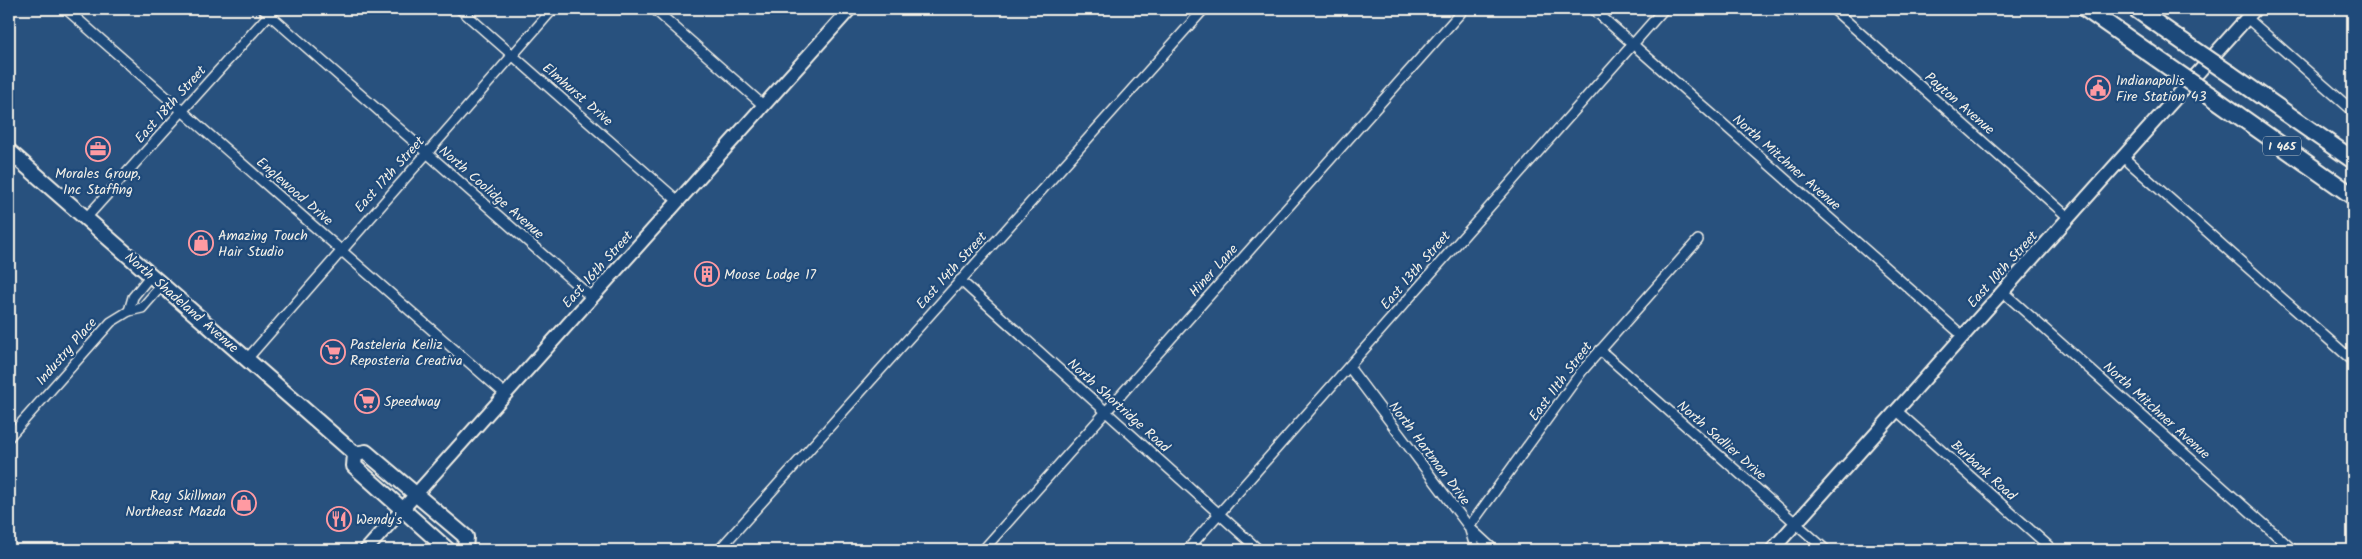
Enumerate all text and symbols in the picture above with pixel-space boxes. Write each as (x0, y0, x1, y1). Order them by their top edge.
street label: Elmhurst Drive (537, 58, 618, 132)
street label: East 18th Street (130, 60, 212, 149)
street label: Payton Avenue (1919, 67, 2000, 141)
place label: Indianapolis Fire Station 43 (2116, 70, 2207, 108)
public building icon: Indianapolis Fire Station 43 (2085, 75, 2111, 101)
street label: North Mitchner Avenue (1727, 109, 1846, 217)
street label: East 17th Street (349, 131, 431, 218)
office icon: Morales Group, Inc Staffing (85, 136, 111, 162)
road number: I 465 (2263, 136, 2301, 156)
street label: North Coolidge Avenue (434, 141, 549, 245)
street label: Englewood Drive (251, 152, 338, 232)
place label: Morales Group, Inc Staffing (55, 163, 141, 201)
place label: Amazing Touch Hair Studio (218, 225, 308, 263)
street label: East 16th Street (557, 225, 639, 313)
street label: East 13th Street (1375, 226, 1457, 315)
street label: East 10th Street (1962, 226, 2044, 313)
street label: East 14th Street (911, 227, 993, 314)
shop icon: Amazing Touch Hair Studio (188, 230, 214, 256)
street label: Hiner Lane (1184, 239, 1244, 302)
street label: North Shadeland Avenue (119, 247, 244, 359)
building icon: Moose Lodge 17 (694, 261, 720, 287)
place label: Moose Lodge 17 (724, 264, 817, 286)
street label: Industry Place (31, 312, 103, 391)
place label: Pasteleria Keiliz Reposteria Creativa (350, 334, 462, 372)
street label: East 11th Street (1524, 337, 1598, 426)
supermarket icon: Pasteleria Keiliz Reposteria Creativa (320, 339, 346, 365)
street label: North Shortridge Road (1062, 353, 1175, 459)
street label: North Mitchner Avenue (2098, 356, 2215, 465)
supermarket icon: Speedway (354, 388, 380, 414)
place label: Speedway (384, 391, 441, 413)
street label: North Sadlier Drive (1672, 396, 1772, 486)
street label: North Hartman Drive (1383, 397, 1476, 511)
street label: Burbank Road (1946, 435, 2022, 507)
place label: Ray Skillman Northeast Mazda (125, 485, 226, 523)
shop icon: Ray Skillman Northeast Mazda (231, 490, 257, 516)
restaurant icon: Wendy's (326, 506, 352, 532)
place label: Wendy's (356, 509, 402, 531)

